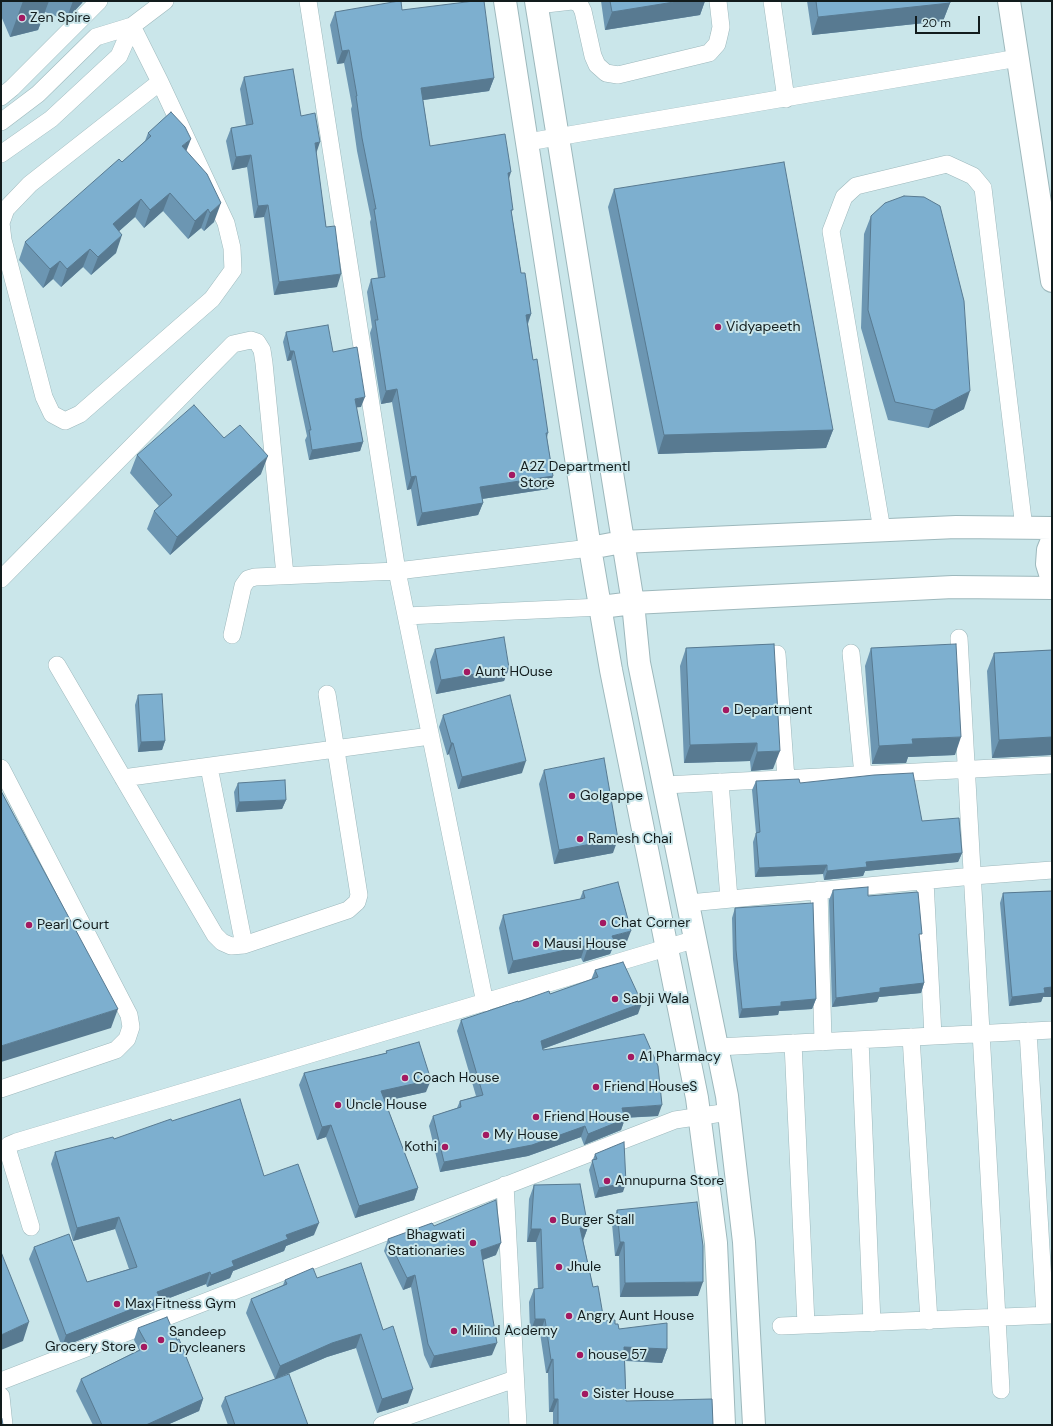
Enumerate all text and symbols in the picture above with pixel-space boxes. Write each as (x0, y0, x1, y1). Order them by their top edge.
scale bar (917, 8, 982, 34)
place label: Zen Spire (30, 10, 90, 26)
marker: Zen Spire (17, 13, 27, 23)
text: 20 m (922, 15, 951, 31)
place label: Vidyapeeth (726, 319, 800, 335)
marker: Vidyapeeth (713, 322, 723, 332)
place label: A2Z Departmentl Store (520, 459, 630, 492)
marker: A2Z Departmentl Store (507, 470, 517, 480)
place label: Aunt HOuse (475, 664, 553, 680)
marker: Aunt HOuse (462, 667, 472, 677)
place label: Department (734, 702, 813, 718)
marker: Department (721, 705, 731, 715)
place label: Golgappe (580, 788, 643, 804)
marker: Golgappe (567, 791, 577, 801)
place label: Ramesh Chai (588, 831, 672, 847)
marker: Ramesh Chai (575, 834, 585, 844)
place label: Chat Corner (611, 915, 690, 931)
place label: Pearl Court (37, 917, 109, 933)
marker: Chat Corner (598, 918, 608, 928)
marker: Pearl Court (24, 920, 34, 930)
place label: Mausi House (544, 936, 626, 952)
marker: Mausi House (531, 939, 541, 949)
place label: Sabji Wala (623, 991, 689, 1007)
marker: Sabji Wala (610, 994, 620, 1004)
place label: A1 Pharmacy (639, 1049, 721, 1065)
marker: A1 Pharmacy (626, 1052, 636, 1062)
place label: Coach House (413, 1070, 500, 1086)
marker: Coach House (400, 1073, 410, 1083)
place label: Friend HouseS (604, 1079, 697, 1095)
marker: Friend HouseS (591, 1082, 601, 1092)
place label: Uncle House (346, 1097, 427, 1113)
marker: Uncle House (333, 1100, 343, 1110)
place label: Friend House (544, 1109, 629, 1125)
marker: Friend House (531, 1112, 541, 1122)
place label: My House (494, 1127, 558, 1143)
marker: My House (481, 1130, 491, 1140)
place label: Kothi (404, 1139, 437, 1155)
marker: Kothi (440, 1142, 450, 1152)
place label: Annupurna Store (615, 1173, 724, 1189)
marker: Annupurna Store (602, 1176, 612, 1186)
place label: Burger Stall (561, 1212, 634, 1228)
marker: Burger Stall (548, 1215, 558, 1225)
place label: Bhagwati Stationaries (388, 1227, 465, 1260)
marker: Bhagwati Stationaries (468, 1238, 478, 1248)
place label: Jhule (567, 1259, 601, 1275)
marker: Jhule (554, 1262, 564, 1272)
place label: Max Fitness Gym (125, 1296, 236, 1312)
marker: Max Fitness Gym (112, 1299, 122, 1309)
place label: Angry Aunt House (577, 1308, 694, 1324)
marker: Angry Aunt House (564, 1311, 574, 1321)
place label: Milind Acdemy (462, 1323, 558, 1339)
place label: Sandeep Drycleaners (169, 1324, 246, 1356)
marker: Milind Acdemy (449, 1326, 459, 1336)
marker: Sandeep Drycleaners (156, 1335, 166, 1345)
place label: Grocery Store (45, 1339, 136, 1355)
marker: Grocery Store (139, 1342, 149, 1352)
place label: house 57 (588, 1347, 647, 1363)
marker: house 57 (575, 1350, 585, 1360)
place label: Sister House (593, 1386, 674, 1402)
marker: Sister House (580, 1389, 590, 1399)

